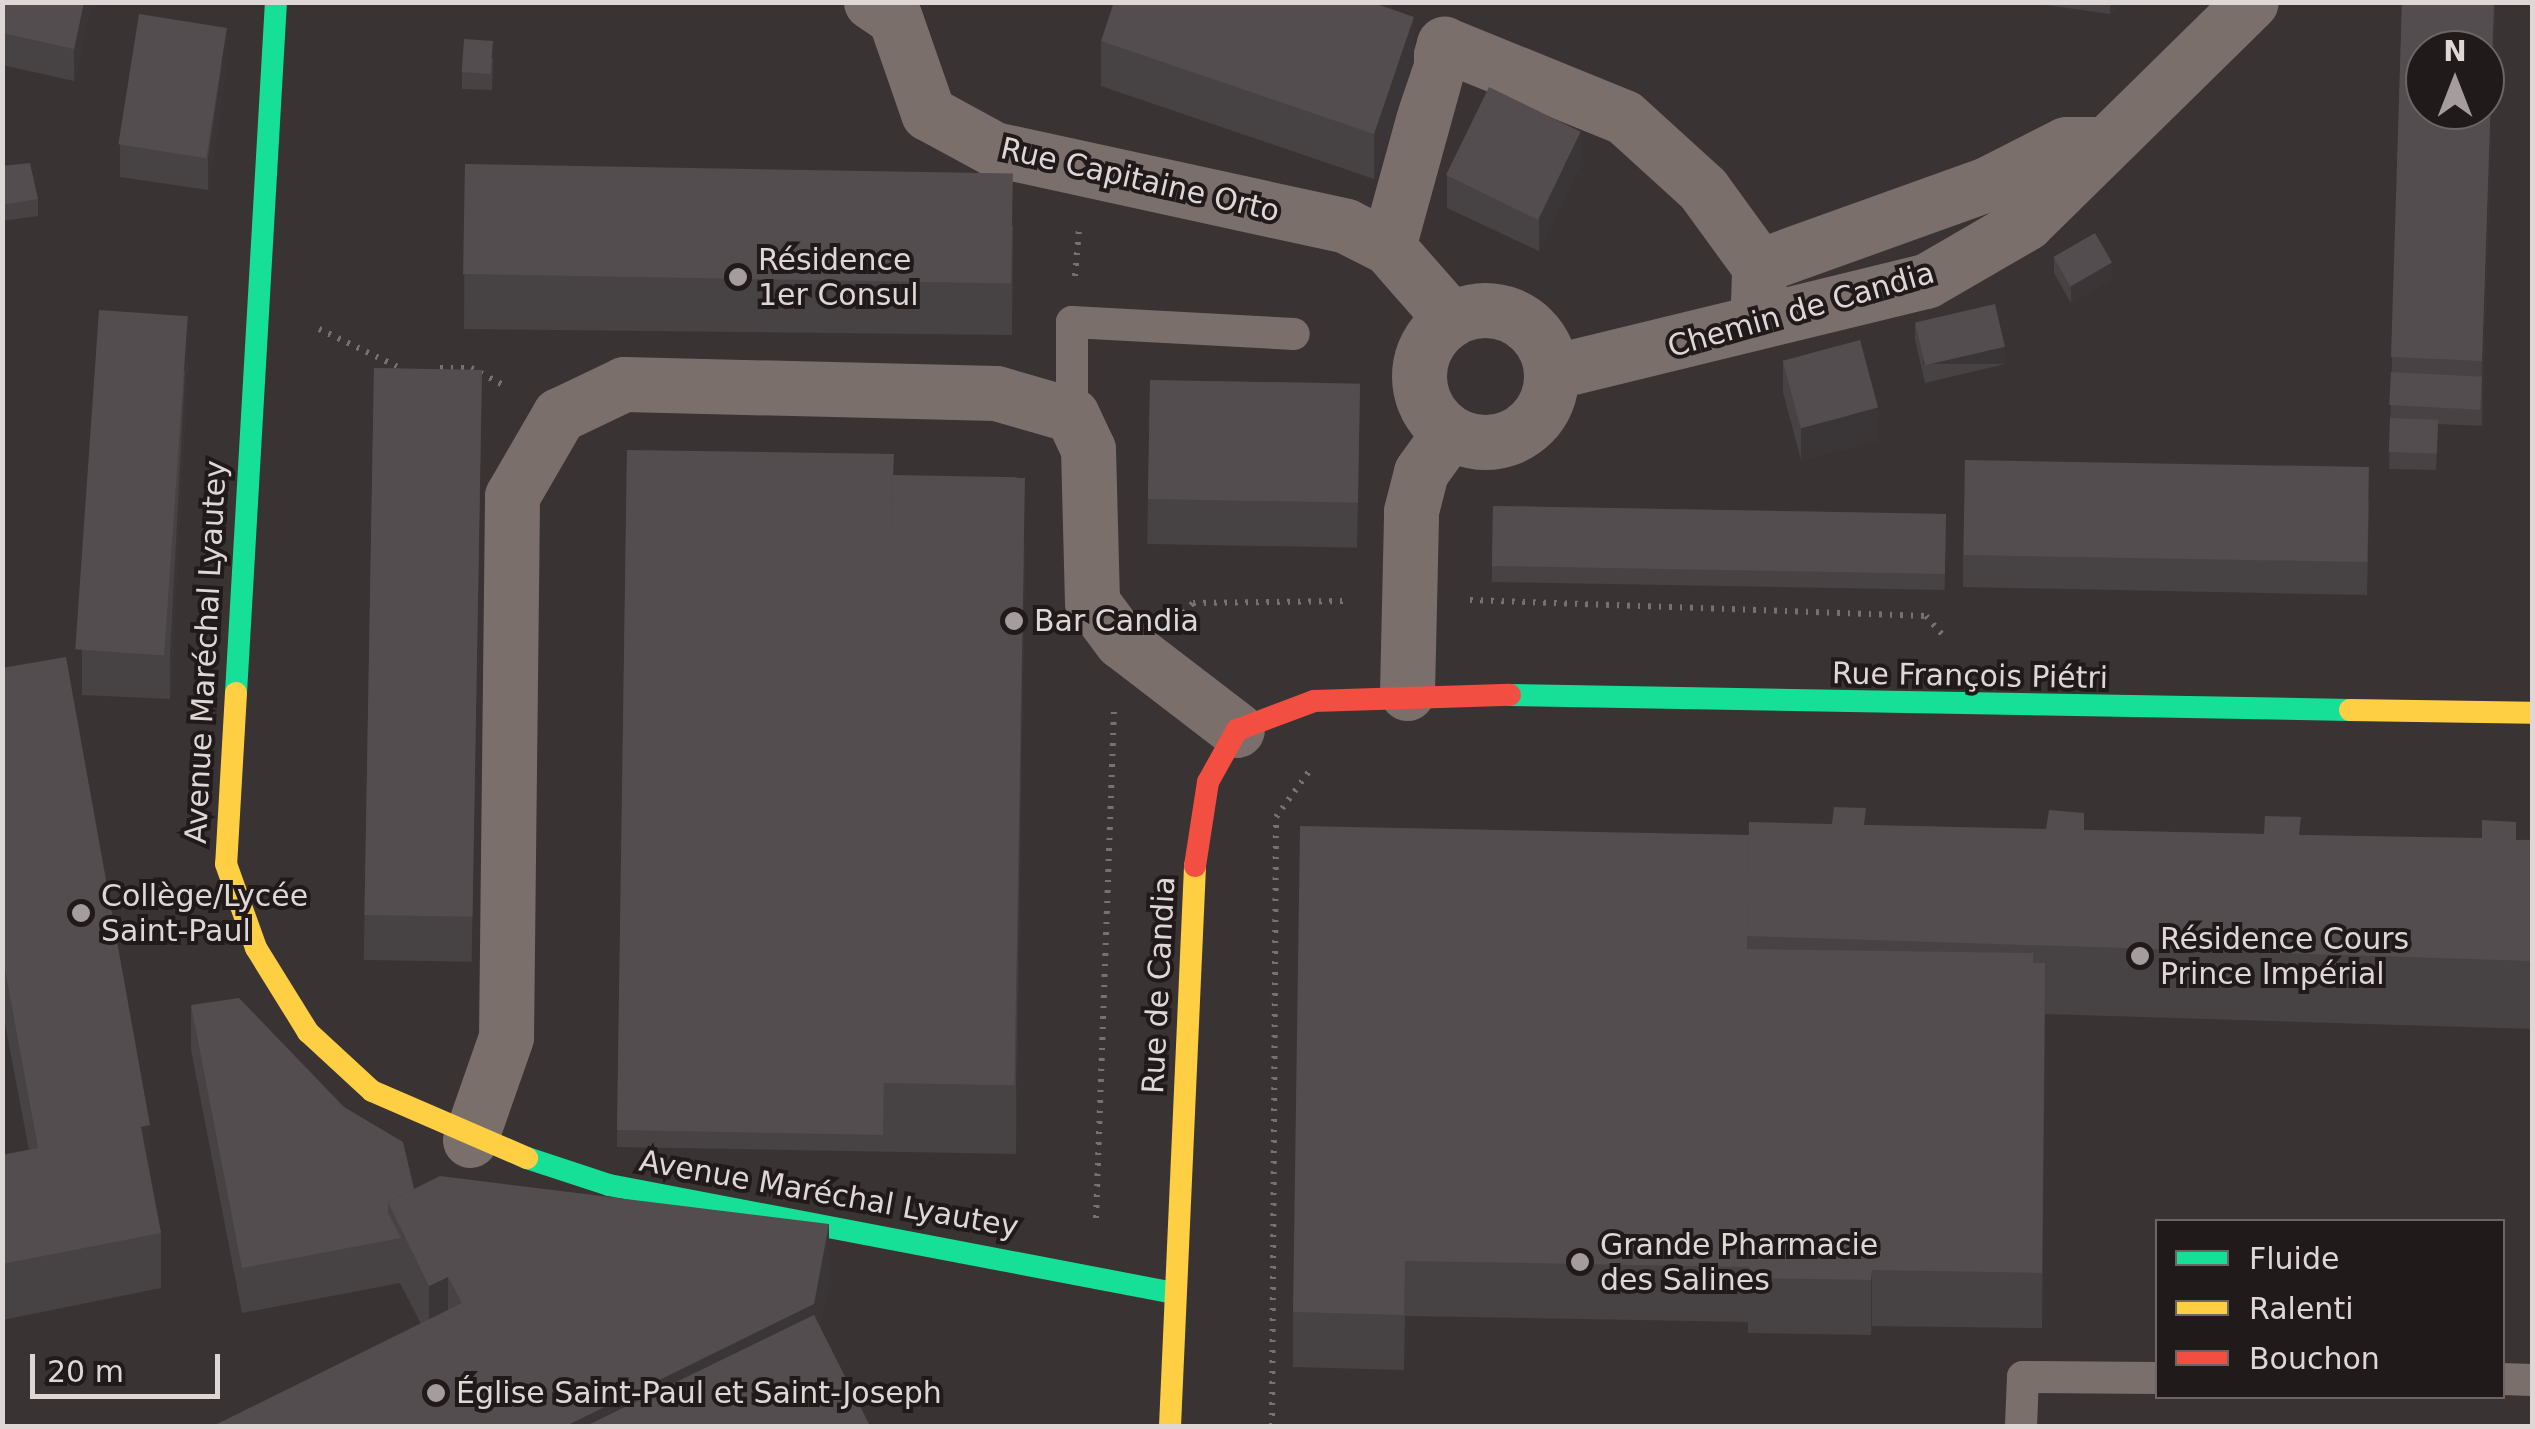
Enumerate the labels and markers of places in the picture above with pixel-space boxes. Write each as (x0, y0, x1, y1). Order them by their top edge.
place label: Résidence 1er Consul (758, 242, 919, 312)
marker: Résidence 1er Consul (727, 266, 749, 288)
place label: Bar Candia (1034, 603, 1199, 639)
marker: Bar Candia (1003, 610, 1025, 632)
place label: Collège/Lycée Saint-Paul (101, 878, 308, 948)
marker: Collège/Lycée Saint-Paul (70, 902, 92, 924)
place label: Résidence Cours Prince Impérial (2160, 921, 2409, 992)
marker: Résidence Cours Prince Impérial (2129, 945, 2151, 967)
place label: Grande Pharmacie des Salines (1600, 1227, 1878, 1298)
marker: Grande Pharmacie des Salines (1569, 1251, 1591, 1273)
place label: Église Saint-Paul et Saint-Joseph (456, 1375, 942, 1411)
marker: Église Saint-Paul et Saint-Joseph (425, 1382, 447, 1404)

